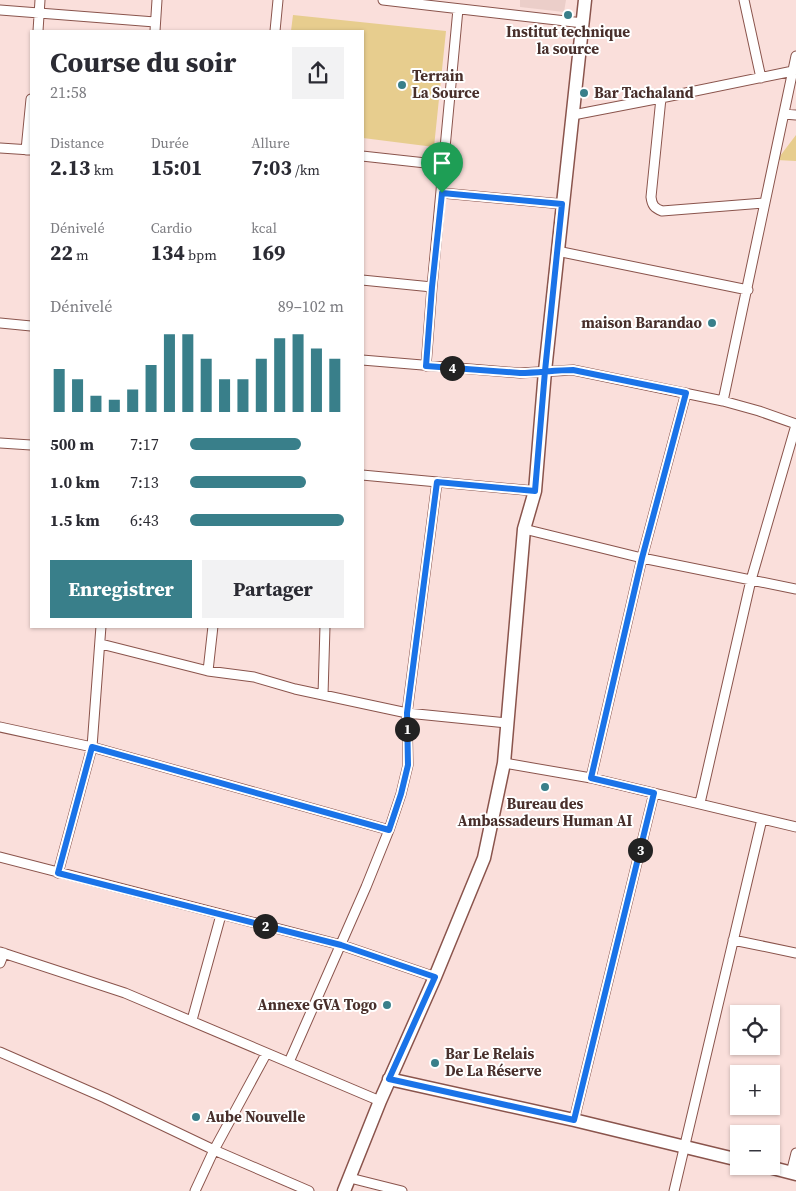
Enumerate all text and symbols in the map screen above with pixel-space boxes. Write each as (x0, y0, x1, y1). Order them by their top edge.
marker: Institut technique la source (562, 9, 574, 21)
place label: Institut technique la source (506, 21, 630, 59)
text: Course du soir (50, 43, 236, 81)
button: share (292, 47, 344, 99)
place label: Terrain La Source (412, 65, 480, 103)
marker: Terrain La Source (396, 79, 408, 91)
text: 21:58 (50, 81, 87, 103)
place label: Bar Tachaland (594, 82, 694, 103)
marker: Bar Tachaland (578, 87, 590, 99)
text: Distance (50, 133, 104, 153)
text: Durée (151, 133, 189, 153)
text: Allure (251, 133, 290, 153)
pin (421, 142, 463, 193)
icon: arrive (428, 149, 456, 177)
text: 2.13 (50, 153, 90, 182)
text: 15:01 (151, 153, 202, 182)
text: 7:03 (251, 153, 292, 182)
text: km (90, 160, 114, 180)
text: /km (292, 160, 320, 180)
text: Dénivelé (50, 218, 105, 238)
text: Cardio (151, 218, 192, 238)
text: kcal (251, 218, 277, 238)
text: 22 (50, 238, 73, 267)
text: 134 (151, 238, 185, 267)
text: 169 (251, 238, 285, 267)
text: m (73, 245, 89, 265)
text: bpm (185, 245, 217, 265)
text: Dénivelé (50, 295, 112, 317)
text: 89–102 m (278, 295, 344, 317)
place label: maison Barandao (581, 312, 703, 333)
marker: maison Barandao (706, 317, 718, 329)
pin: 4 (440, 356, 464, 380)
text: 4 (449, 358, 456, 378)
text: 500 m (50, 433, 94, 455)
text: 7:17 (130, 433, 159, 455)
text: 1.0 km (50, 471, 100, 493)
text: 7:13 (130, 471, 159, 493)
text: 1.5 km (50, 509, 100, 531)
text: 6:43 (130, 509, 159, 531)
button: Enregistrer (50, 560, 192, 618)
button: Partager (202, 560, 344, 618)
pin: 1 (394, 716, 420, 742)
text: 1 (404, 719, 411, 739)
marker: Bureau des Ambassadeurs Human AI (539, 781, 551, 793)
place label: Bureau des Ambassadeurs Human AI (458, 793, 633, 831)
pin: 3 (628, 838, 652, 862)
text: 3 (637, 840, 644, 860)
pin: 2 (252, 914, 278, 938)
text: 2 (262, 916, 269, 936)
place label: Annexe GVA Togo (258, 994, 378, 1015)
marker: Annexe GVA Togo (381, 999, 393, 1011)
map controls (730, 1005, 780, 1175)
button: locate (730, 1005, 780, 1055)
place label: Bar Le Relais De La Réserve (445, 1043, 542, 1081)
marker: Bar Le Relais De La Réserve (429, 1057, 441, 1069)
button: + (730, 1065, 780, 1115)
place label: Aube Nouvelle (206, 1106, 305, 1127)
marker: Aube Nouvelle (190, 1111, 202, 1123)
button: − (730, 1125, 780, 1175)

